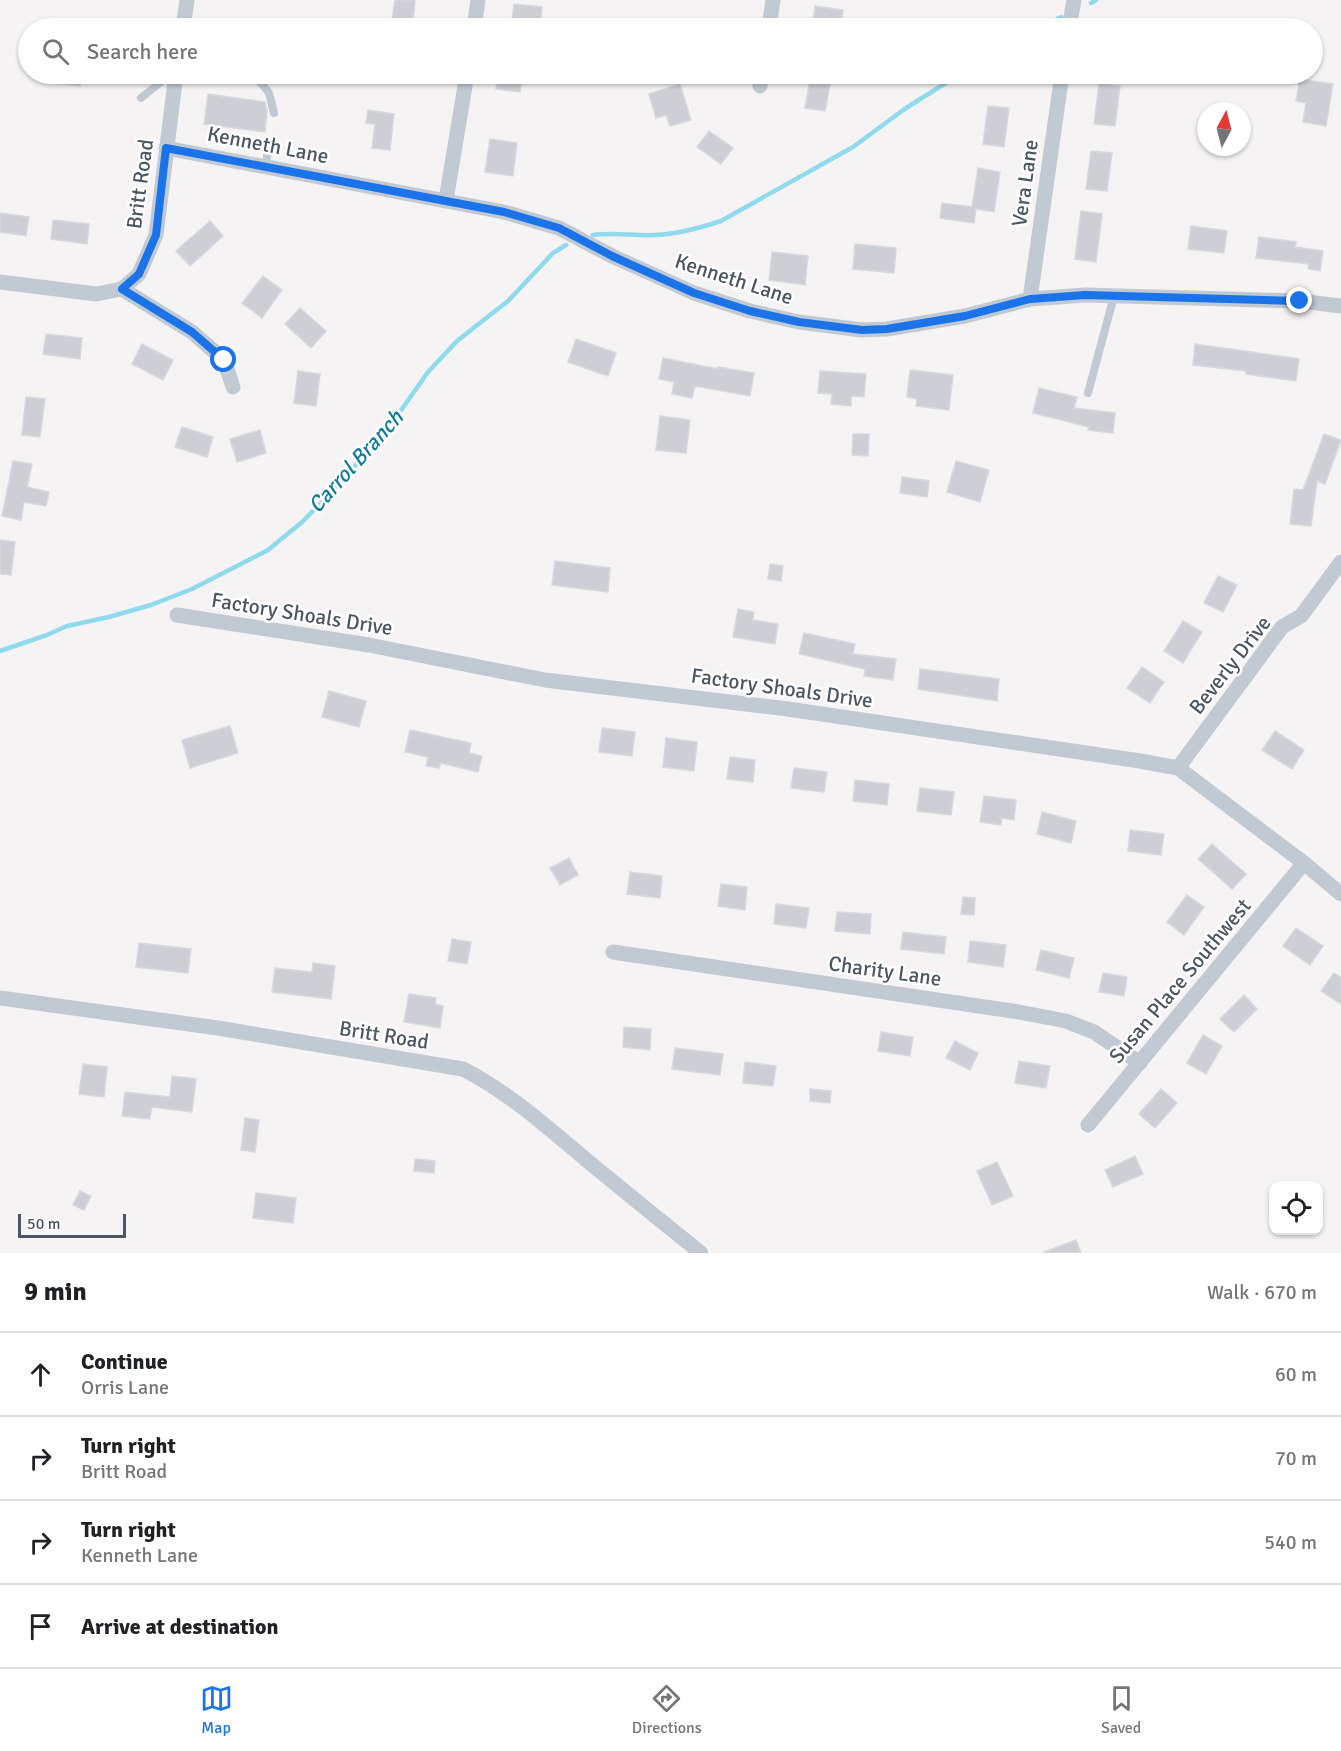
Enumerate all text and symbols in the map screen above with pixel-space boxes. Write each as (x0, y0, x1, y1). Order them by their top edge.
search box (18, 18, 1323, 84)
icon: search (39, 35, 72, 68)
text: Search here (87, 38, 198, 65)
north arrow (1197, 102, 1251, 156)
street label: Kenneth Lane (205, 121, 331, 169)
street label: Britt Road (121, 137, 159, 231)
street label: Vera Lane (1006, 138, 1044, 228)
street label: Kenneth Lane (672, 248, 796, 310)
route end (1286, 287, 1312, 313)
route start (210, 346, 236, 372)
water label: Carrol Branch (302, 404, 409, 518)
street label: Factory Shoals Drive (210, 587, 394, 641)
street label: Beverly Drive (1183, 611, 1277, 719)
street label: Factory Shoals Drive (690, 662, 874, 714)
street label: Susan Place Southwest (1103, 893, 1257, 1069)
street label: Charity Lane (827, 950, 943, 992)
street label: Britt Road (337, 1015, 431, 1055)
map controls (1269, 1181, 1323, 1235)
button: locate (1269, 1181, 1323, 1235)
scale bar (18, 1211, 126, 1238)
text: 50 m (27, 1214, 61, 1234)
text: 9 min (24, 1276, 87, 1308)
text: Walk · 670 m (1207, 1280, 1317, 1305)
text: Continue (81, 1348, 168, 1375)
icon: ahead (24, 1358, 57, 1391)
text: 60 m (1275, 1362, 1317, 1387)
text: Orris Lane (81, 1375, 169, 1400)
text: Turn right (81, 1432, 176, 1459)
icon: right (24, 1442, 57, 1475)
text: 70 m (1275, 1446, 1317, 1471)
text: Britt Road (81, 1459, 167, 1484)
text: Turn right (81, 1516, 176, 1543)
icon: right (24, 1526, 57, 1559)
text: 540 m (1264, 1530, 1317, 1555)
text: Kenneth Lane (81, 1543, 198, 1568)
icon: arrive (24, 1610, 57, 1643)
text: Arrive at destination (81, 1613, 278, 1640)
tab: Map (200, 1682, 233, 1738)
tab: Directions (632, 1682, 702, 1738)
tab: Saved (1101, 1682, 1141, 1738)

